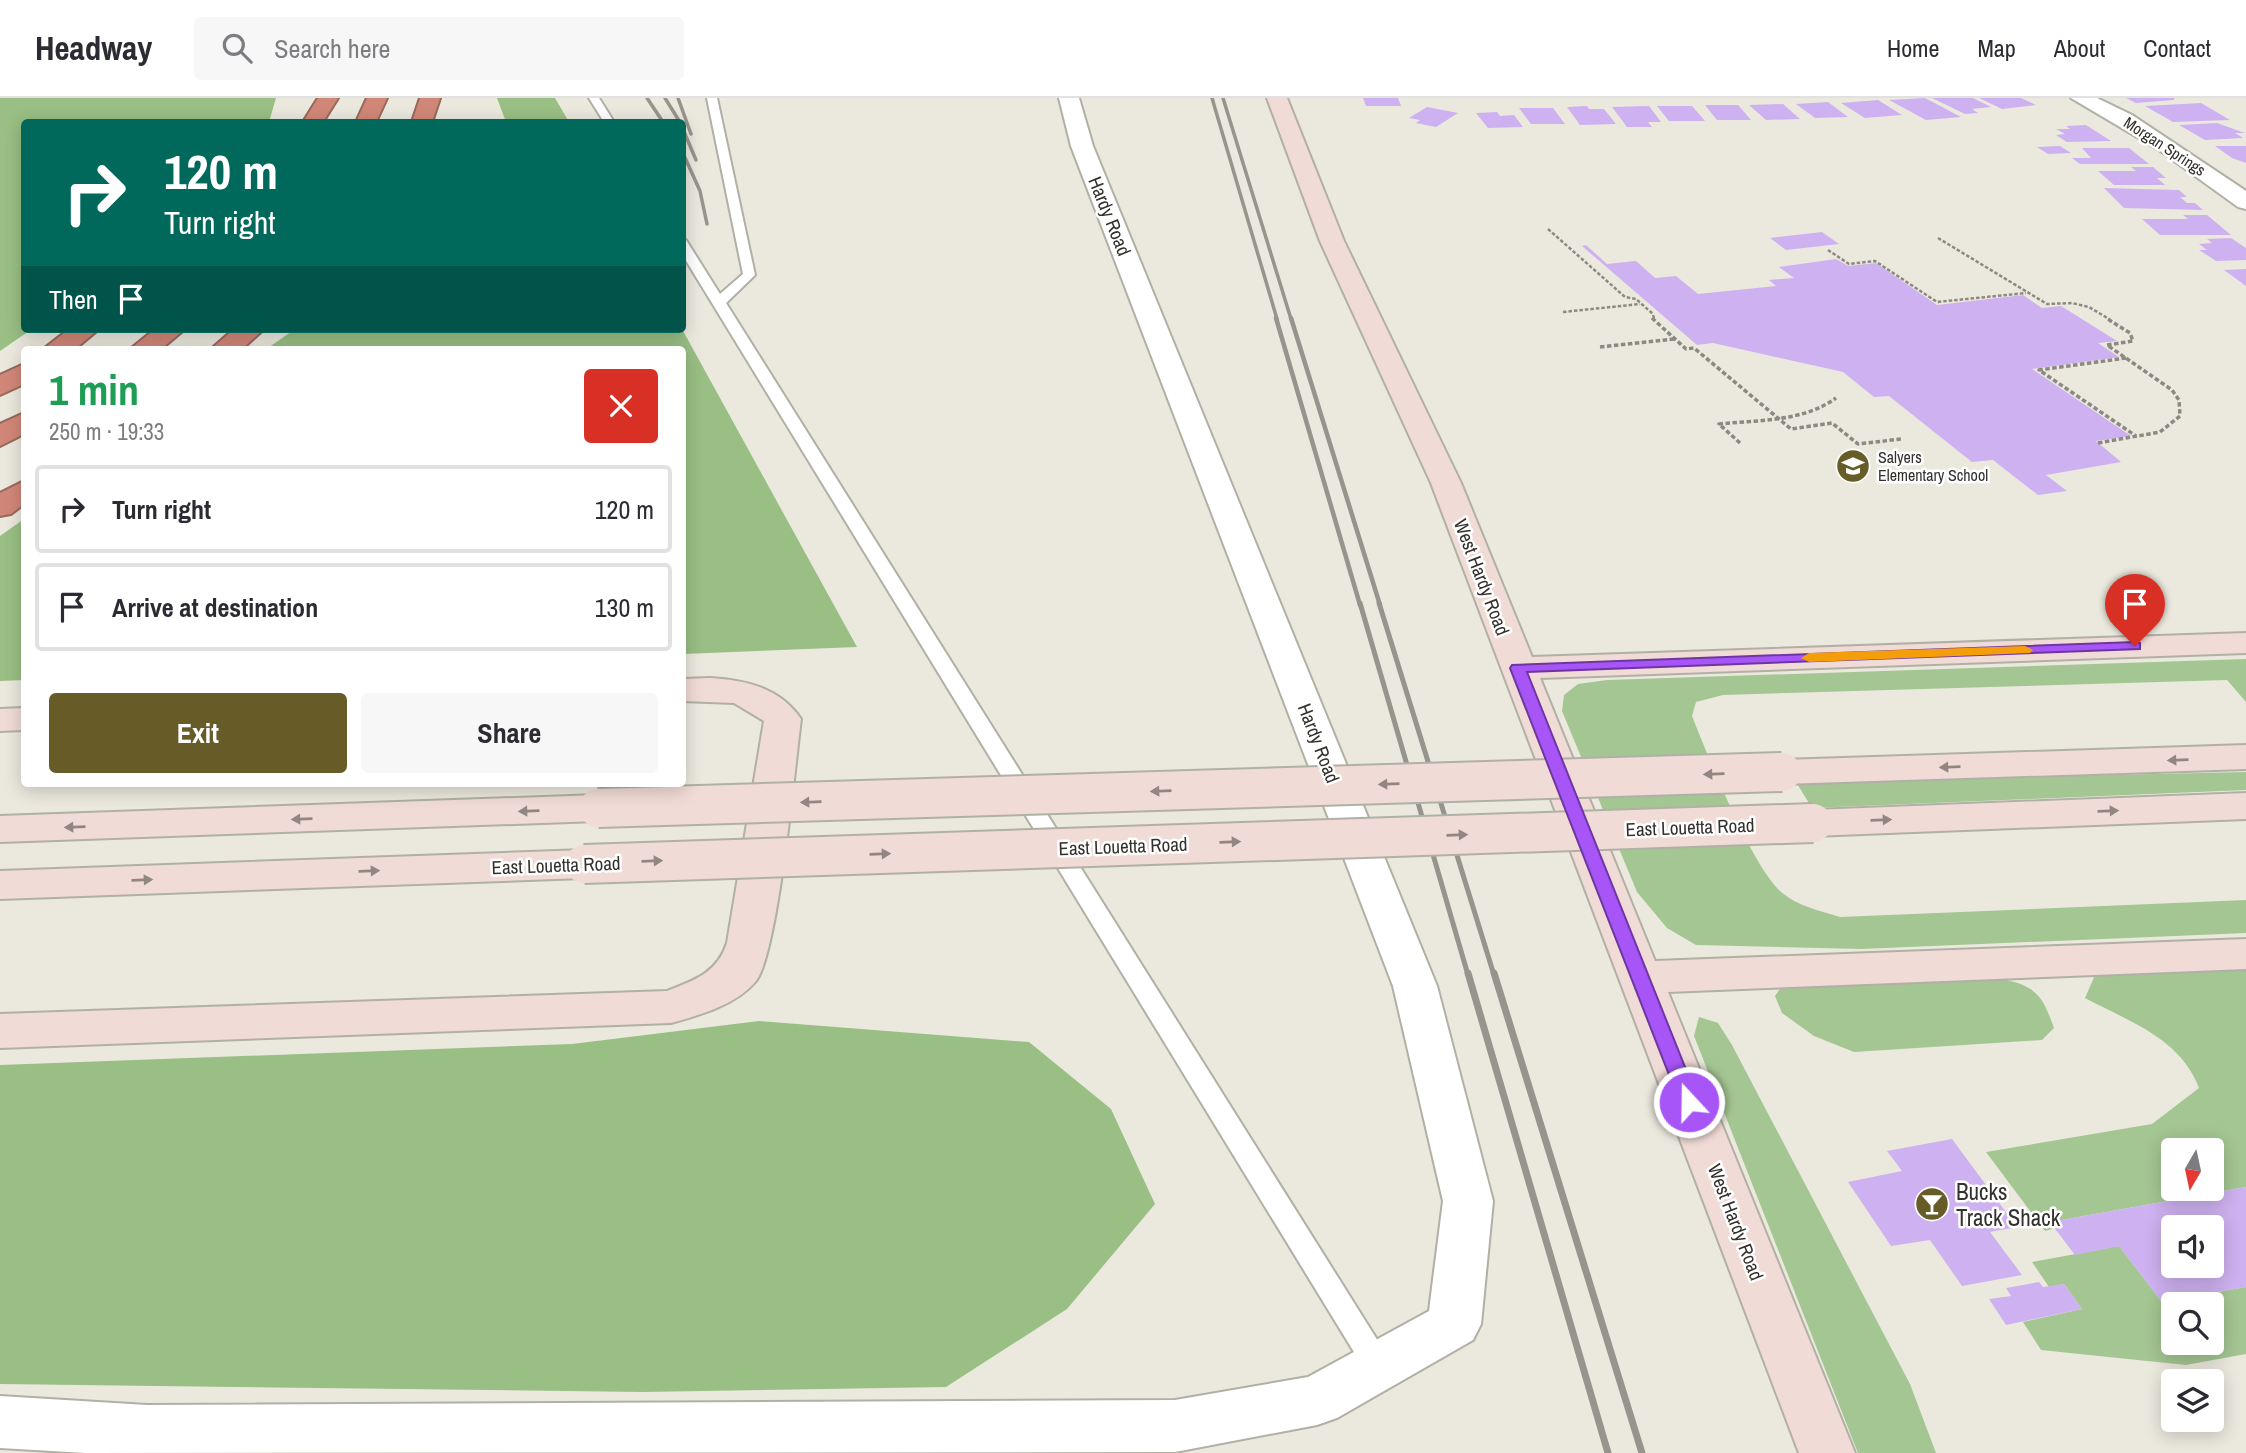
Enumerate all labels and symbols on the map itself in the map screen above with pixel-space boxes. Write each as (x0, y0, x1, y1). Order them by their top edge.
street label: Morgan Springs (2120, 111, 2210, 181)
street label: Hardy Road (1082, 173, 1138, 259)
place label: Salyers Elementary School (1878, 446, 1988, 486)
school or university icon: Salyers Elementary School (1834, 447, 1872, 485)
street label: West Hardy Road (1448, 515, 1516, 639)
pin (2105, 574, 2165, 646)
street label: Hardy Road (1292, 700, 1346, 786)
one-way arrow (2167, 754, 2189, 765)
one-way arrow (1939, 761, 1961, 772)
one-way arrow (1703, 769, 1725, 780)
one-way arrow (1377, 779, 1399, 790)
one-way arrow (1150, 785, 1172, 797)
one-way arrow (800, 796, 822, 807)
one-way arrow (518, 805, 540, 816)
one-way arrow (2098, 806, 2120, 817)
street label: East Louetta Road (1625, 812, 1755, 842)
one-way arrow (291, 813, 313, 824)
one-way arrow (1870, 815, 1892, 826)
one-way arrow (63, 821, 85, 832)
one-way arrow (1446, 829, 1468, 840)
street label: East Louetta Road (1058, 831, 1188, 861)
one-way arrow (1219, 837, 1241, 848)
one-way arrow (869, 848, 891, 859)
street label: East Louetta Road (491, 850, 621, 880)
one-way arrow (642, 856, 664, 867)
one-way arrow (358, 866, 380, 877)
one-way arrow (131, 874, 153, 885)
position arrow (1652, 1065, 1726, 1139)
north arrow (2161, 1138, 2224, 1200)
street label: West Hardy Road (1702, 1160, 1770, 1284)
place label: Bucks Track Shack (1956, 1176, 2061, 1233)
bar icon: Bucks Track Shack (1913, 1185, 1951, 1223)

